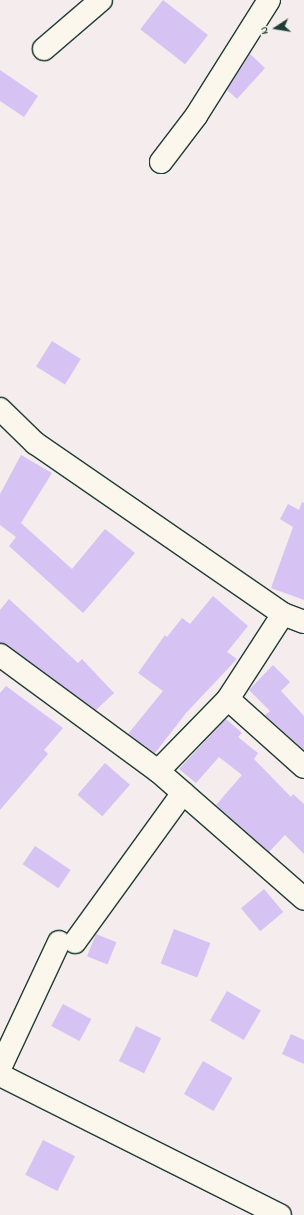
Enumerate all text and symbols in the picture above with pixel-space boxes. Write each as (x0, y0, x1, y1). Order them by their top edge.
north arrow (256, 8, 296, 48)
text: N (256, 25, 273, 36)

